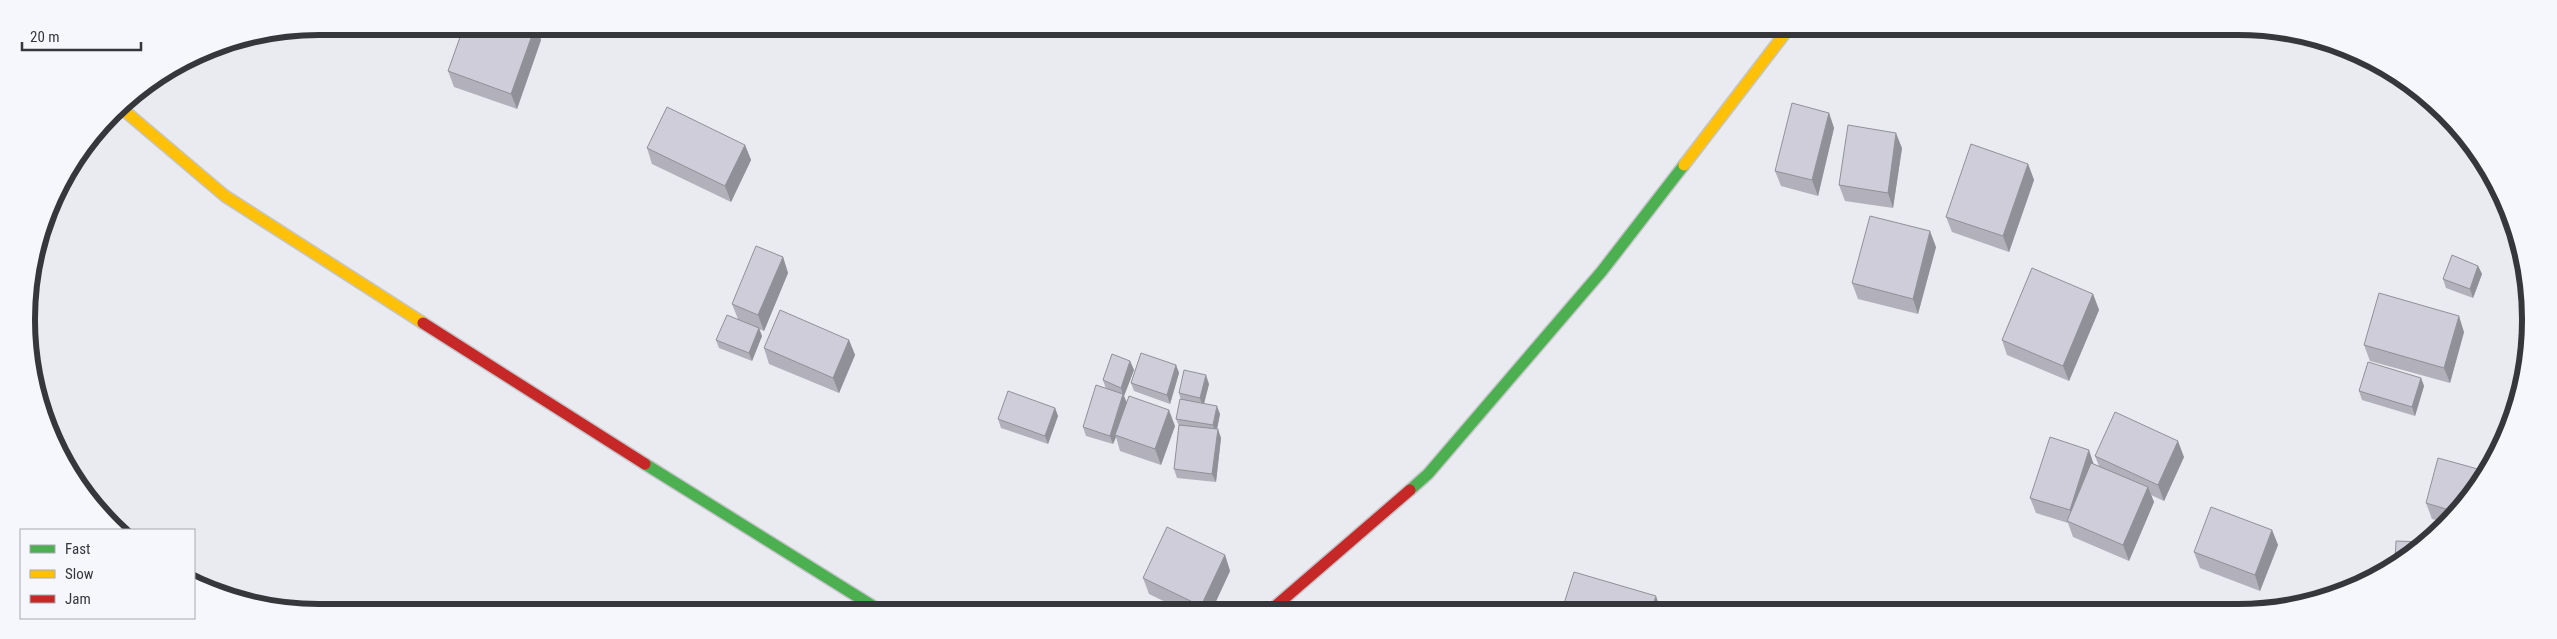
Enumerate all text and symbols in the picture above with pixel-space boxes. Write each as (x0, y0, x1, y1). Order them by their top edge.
scale bar (22, 20, 141, 52)
text: 20 m (30, 28, 60, 46)
legend (20, 529, 195, 619)
text: Fast (65, 540, 90, 558)
text: Slow (65, 565, 94, 583)
text: Jam (65, 590, 91, 608)

